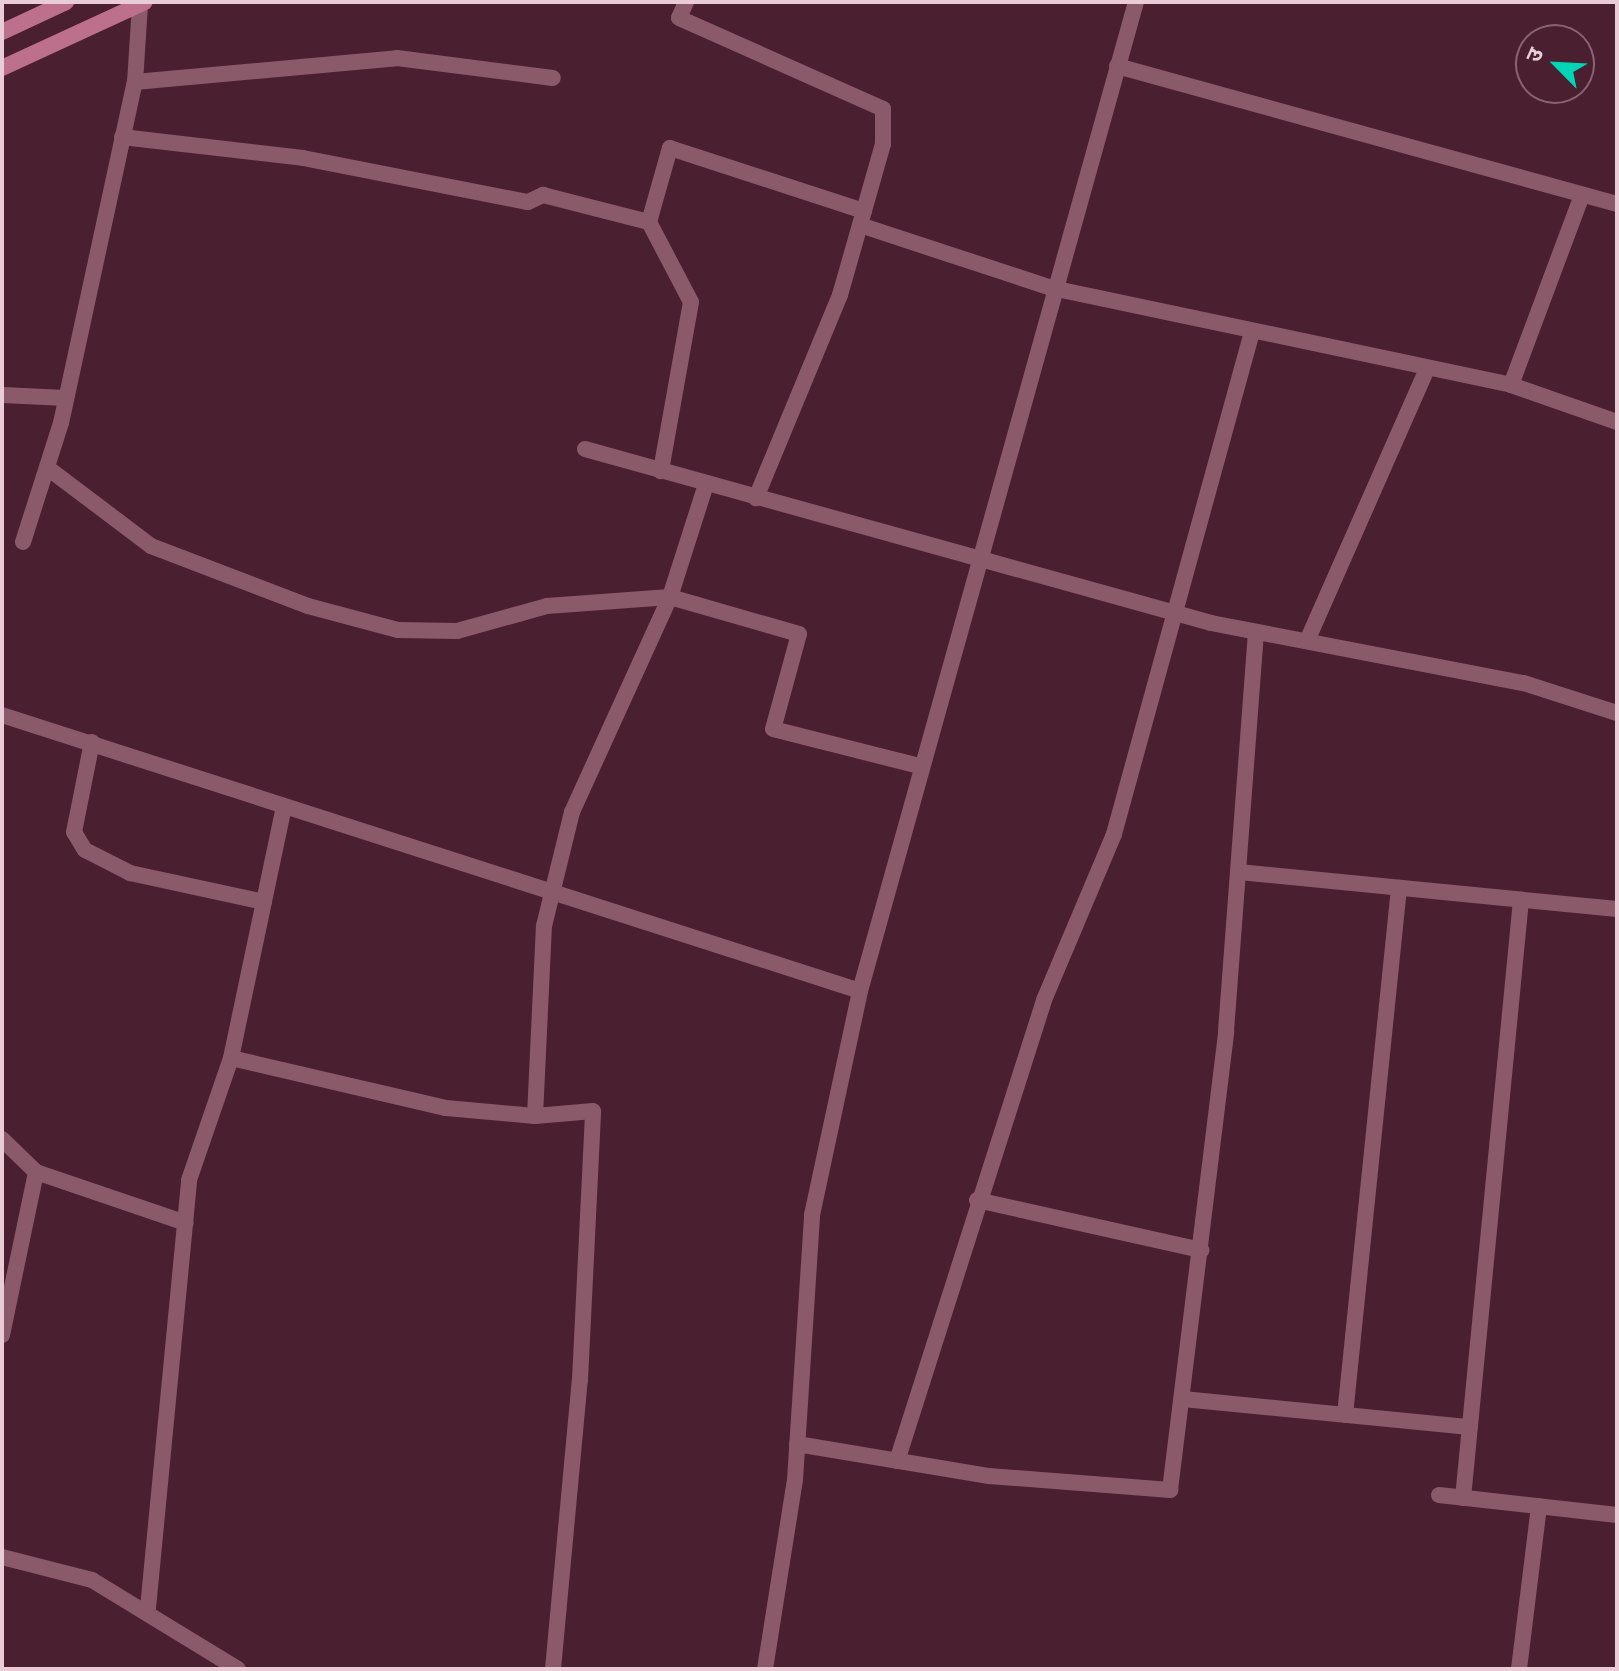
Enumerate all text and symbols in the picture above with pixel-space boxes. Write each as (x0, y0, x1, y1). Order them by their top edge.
north arrow (1515, 24, 1595, 104)
text: उ (1519, 43, 1549, 66)

